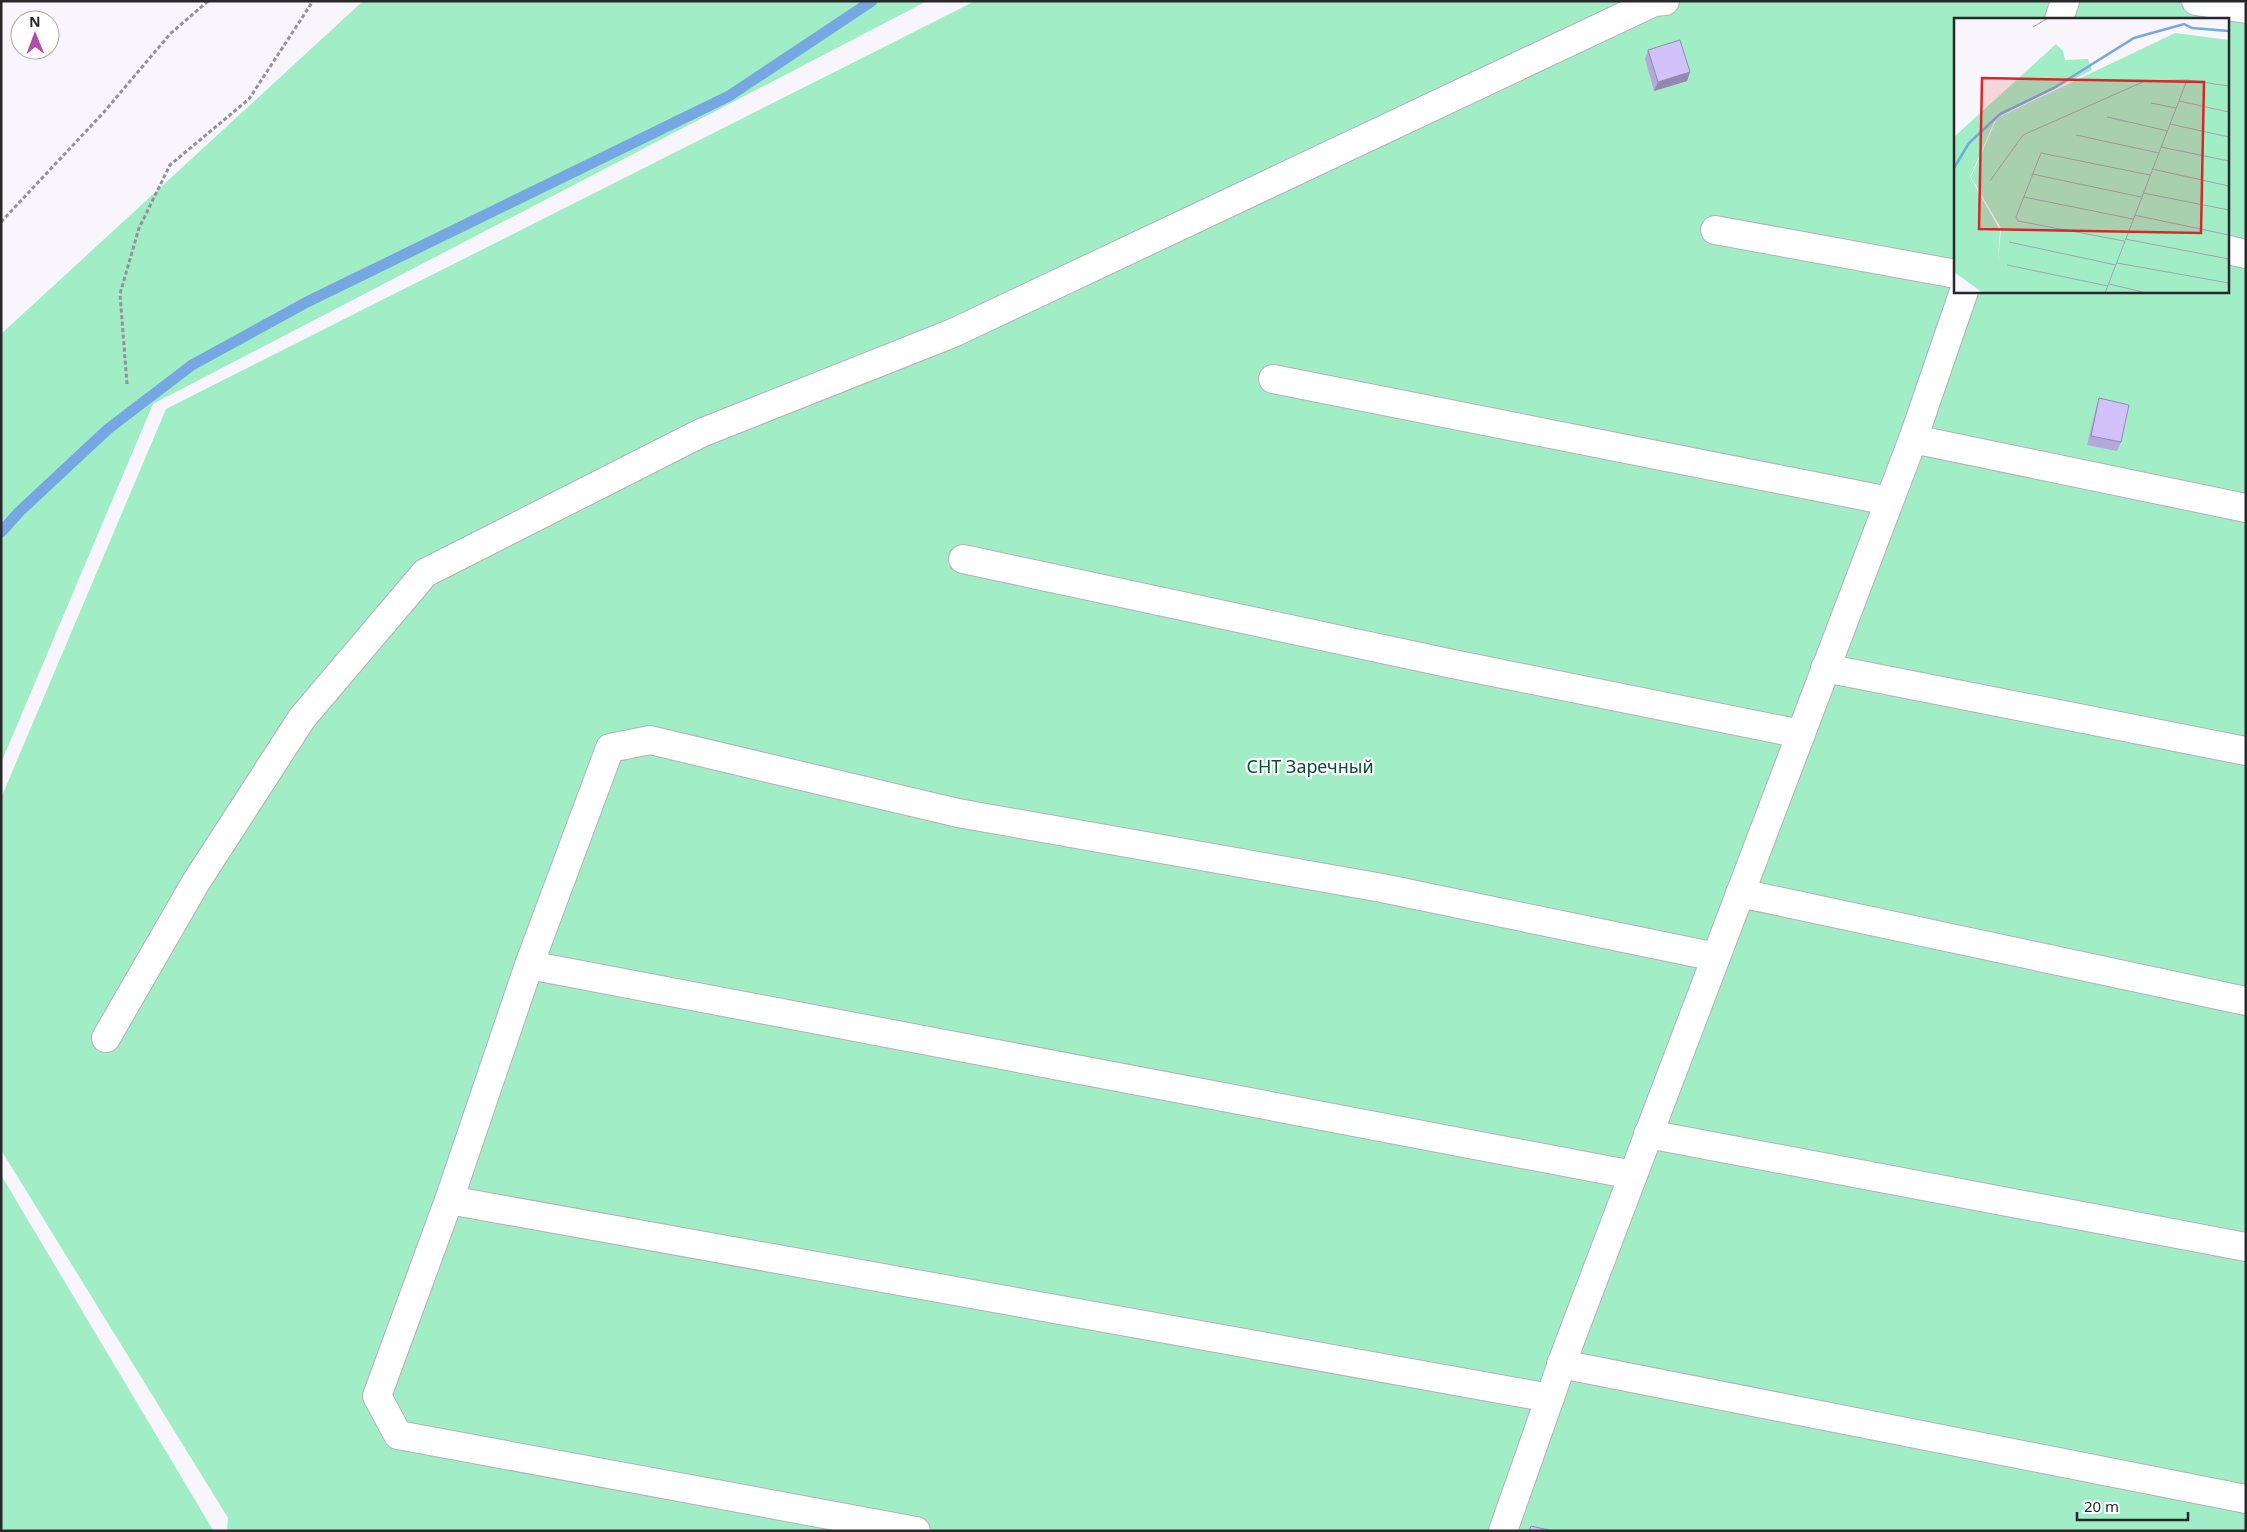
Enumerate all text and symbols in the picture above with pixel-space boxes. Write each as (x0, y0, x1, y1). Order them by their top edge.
north arrow (10, 10, 60, 60)
text: N (29, 12, 41, 31)
inset map (1954, 18, 2230, 292)
park label: СНТ Заречный (1246, 754, 1374, 778)
scale bar (2077, 1490, 2188, 1522)
text: 20 m (2084, 1496, 2119, 1516)

